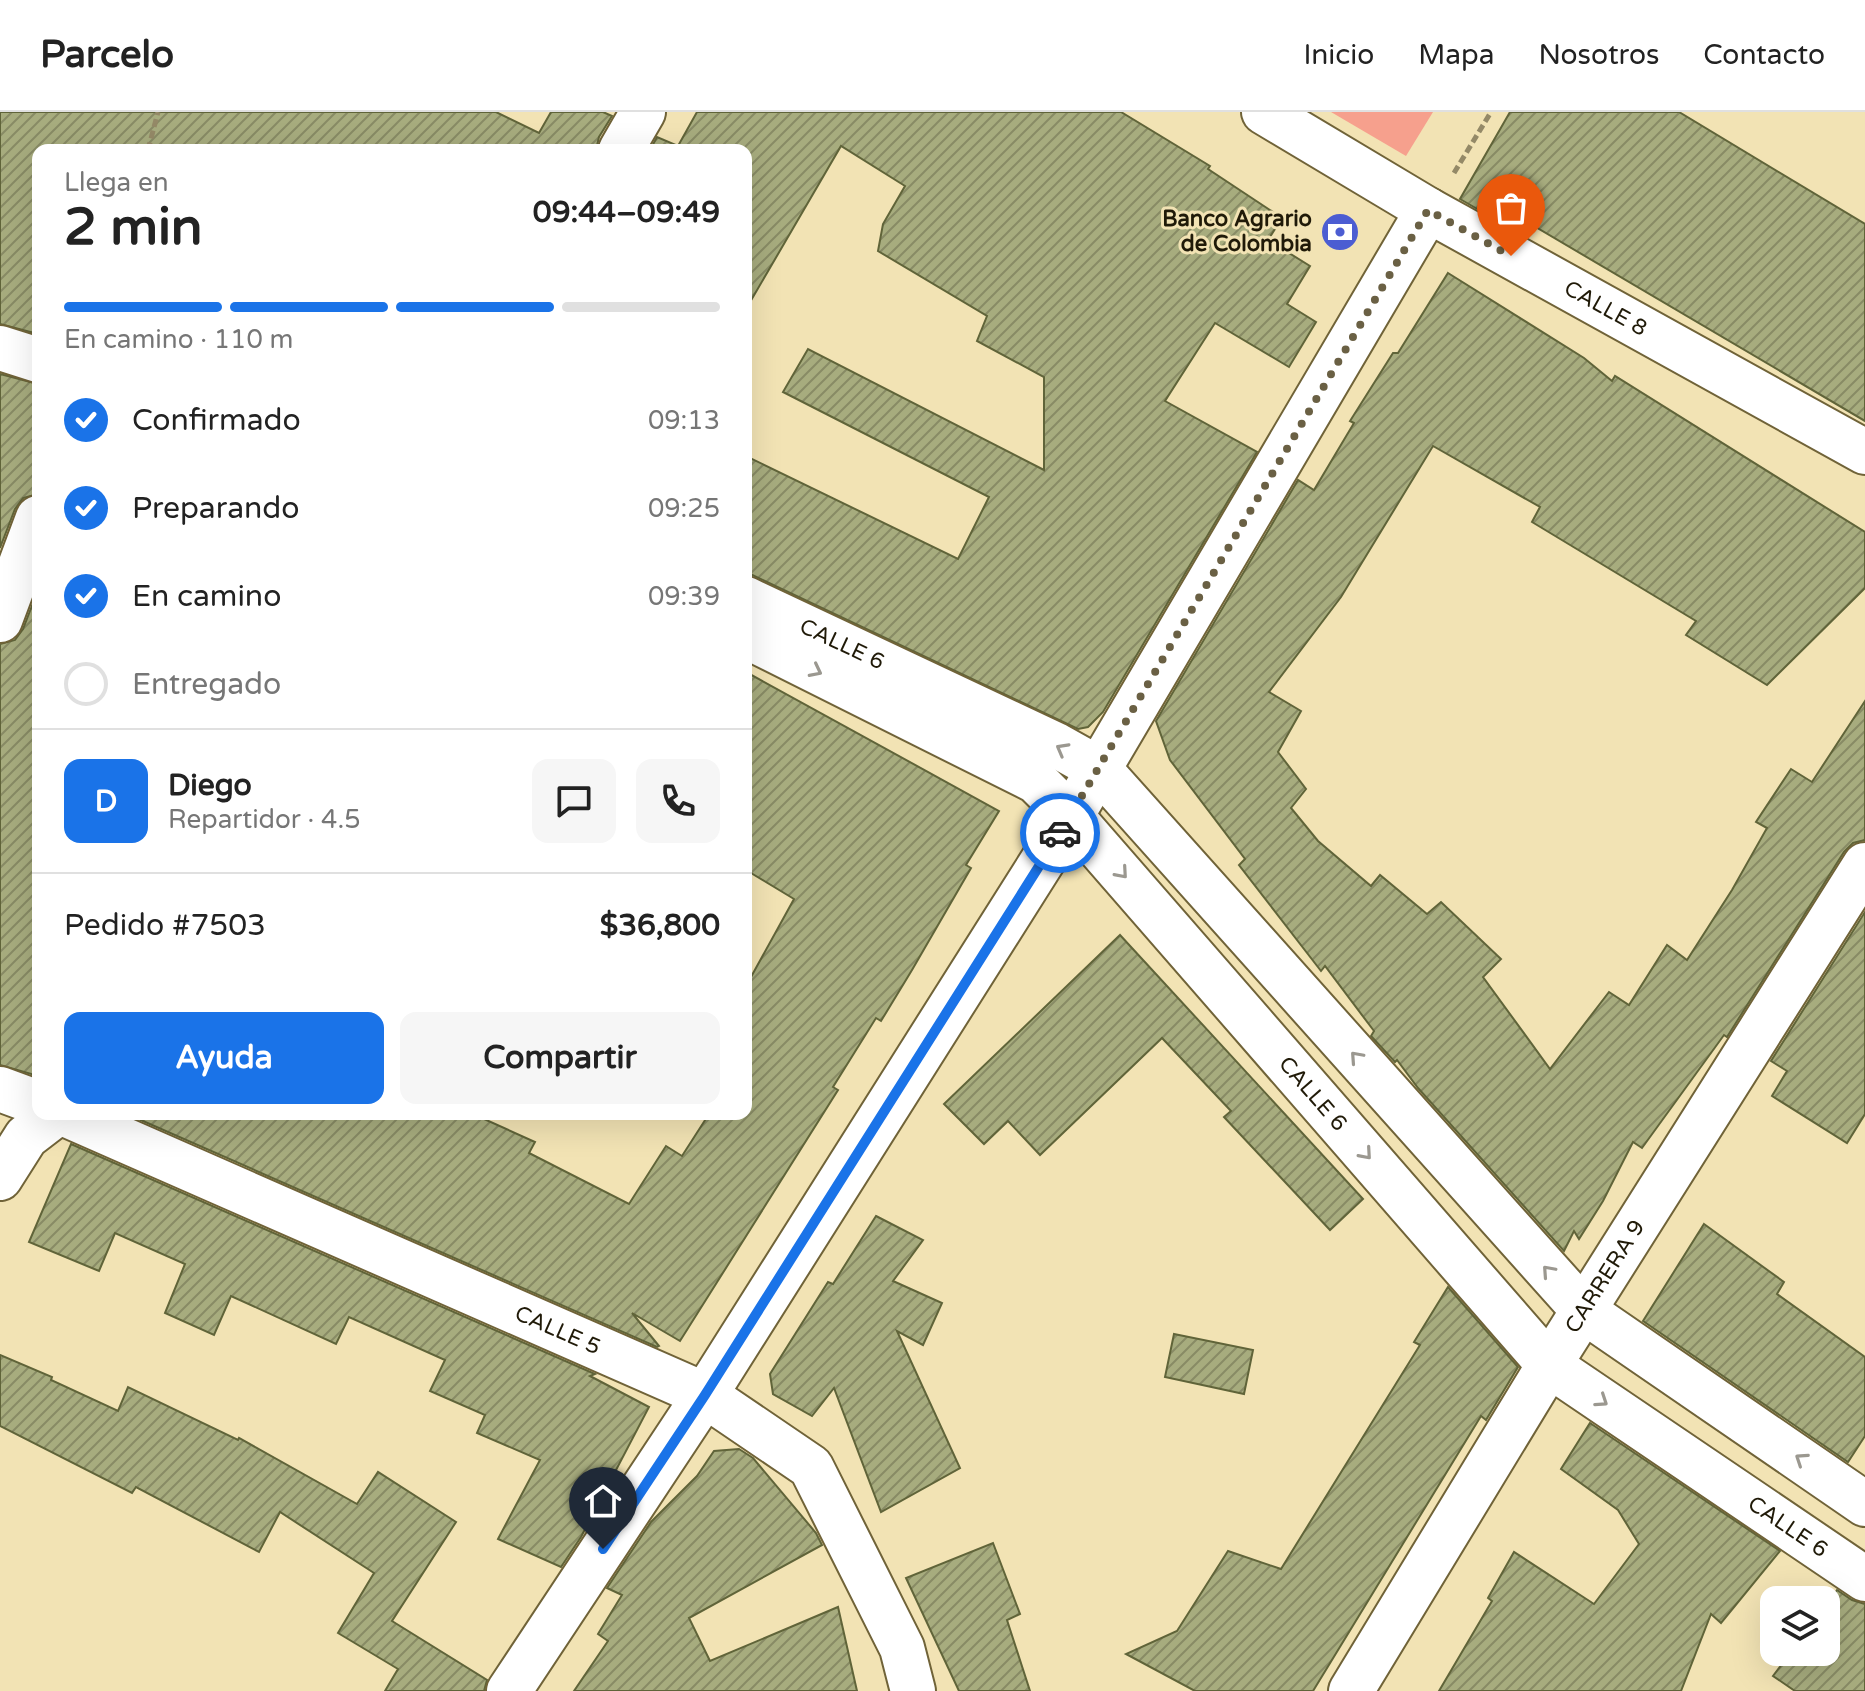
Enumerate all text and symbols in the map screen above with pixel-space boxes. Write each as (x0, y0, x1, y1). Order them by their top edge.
text: Parcelo (40, 32, 174, 78)
text: Inicio (1304, 38, 1374, 72)
text: Mapa (1418, 38, 1494, 72)
text: Nosotros (1538, 38, 1659, 72)
text: Contacto (1703, 38, 1825, 72)
text: Llega en (64, 167, 169, 198)
pin (1477, 174, 1545, 256)
icon: bag (1489, 186, 1533, 230)
text: 09:44–09:49 (533, 194, 720, 231)
text: 2 min (64, 196, 203, 259)
place label: Banco Agrario de Colombia (1162, 206, 1312, 257)
bank icon: Banco Agrario de Colombia (1319, 211, 1361, 253)
street label: CALLE 8 (1560, 275, 1652, 342)
text: En camino · 110 m (64, 324, 293, 355)
icon: check (64, 398, 108, 442)
text: Confirmado (132, 402, 301, 439)
text: 09:13 (648, 405, 720, 436)
icon: check (64, 486, 108, 530)
text: Preparando (132, 490, 300, 527)
text: 09:25 (648, 493, 720, 524)
icon: check (64, 574, 108, 618)
text: En camino (132, 578, 281, 615)
text: 09:39 (648, 581, 720, 612)
street label: CALLE 6 (795, 613, 888, 675)
one-way arrow (807, 662, 822, 677)
text: Entregado (132, 666, 281, 703)
one-way arrow (1056, 743, 1070, 758)
button: chat (532, 759, 616, 843)
button: phone (636, 759, 720, 843)
text: Diego (168, 767, 252, 804)
text: D (95, 783, 117, 820)
courier (1020, 793, 1100, 873)
text: Repartidor · 4.5 (168, 804, 360, 835)
icon: car (1038, 811, 1082, 855)
one-way arrow (1112, 864, 1126, 879)
text: Pedido #7503 (64, 907, 266, 944)
text: $36,800 (600, 907, 720, 944)
button: Ayuda (64, 1012, 384, 1104)
button: Compartir (400, 1012, 720, 1104)
street label: CALLE 6 (1273, 1051, 1352, 1136)
one-way arrow (1352, 1051, 1366, 1066)
one-way arrow (1356, 1145, 1370, 1160)
street label: CARRERA 9 (1559, 1215, 1650, 1338)
one-way arrow (1544, 1266, 1558, 1281)
street label: CALLE 5 (511, 1300, 604, 1360)
one-way arrow (1594, 1391, 1608, 1406)
one-way arrow (1795, 1454, 1809, 1469)
pin (569, 1467, 637, 1549)
icon: home (581, 1479, 625, 1523)
street label: CALLE 6 (1743, 1490, 1833, 1563)
map controls (1760, 1586, 1840, 1666)
button: layers (1760, 1586, 1840, 1666)

